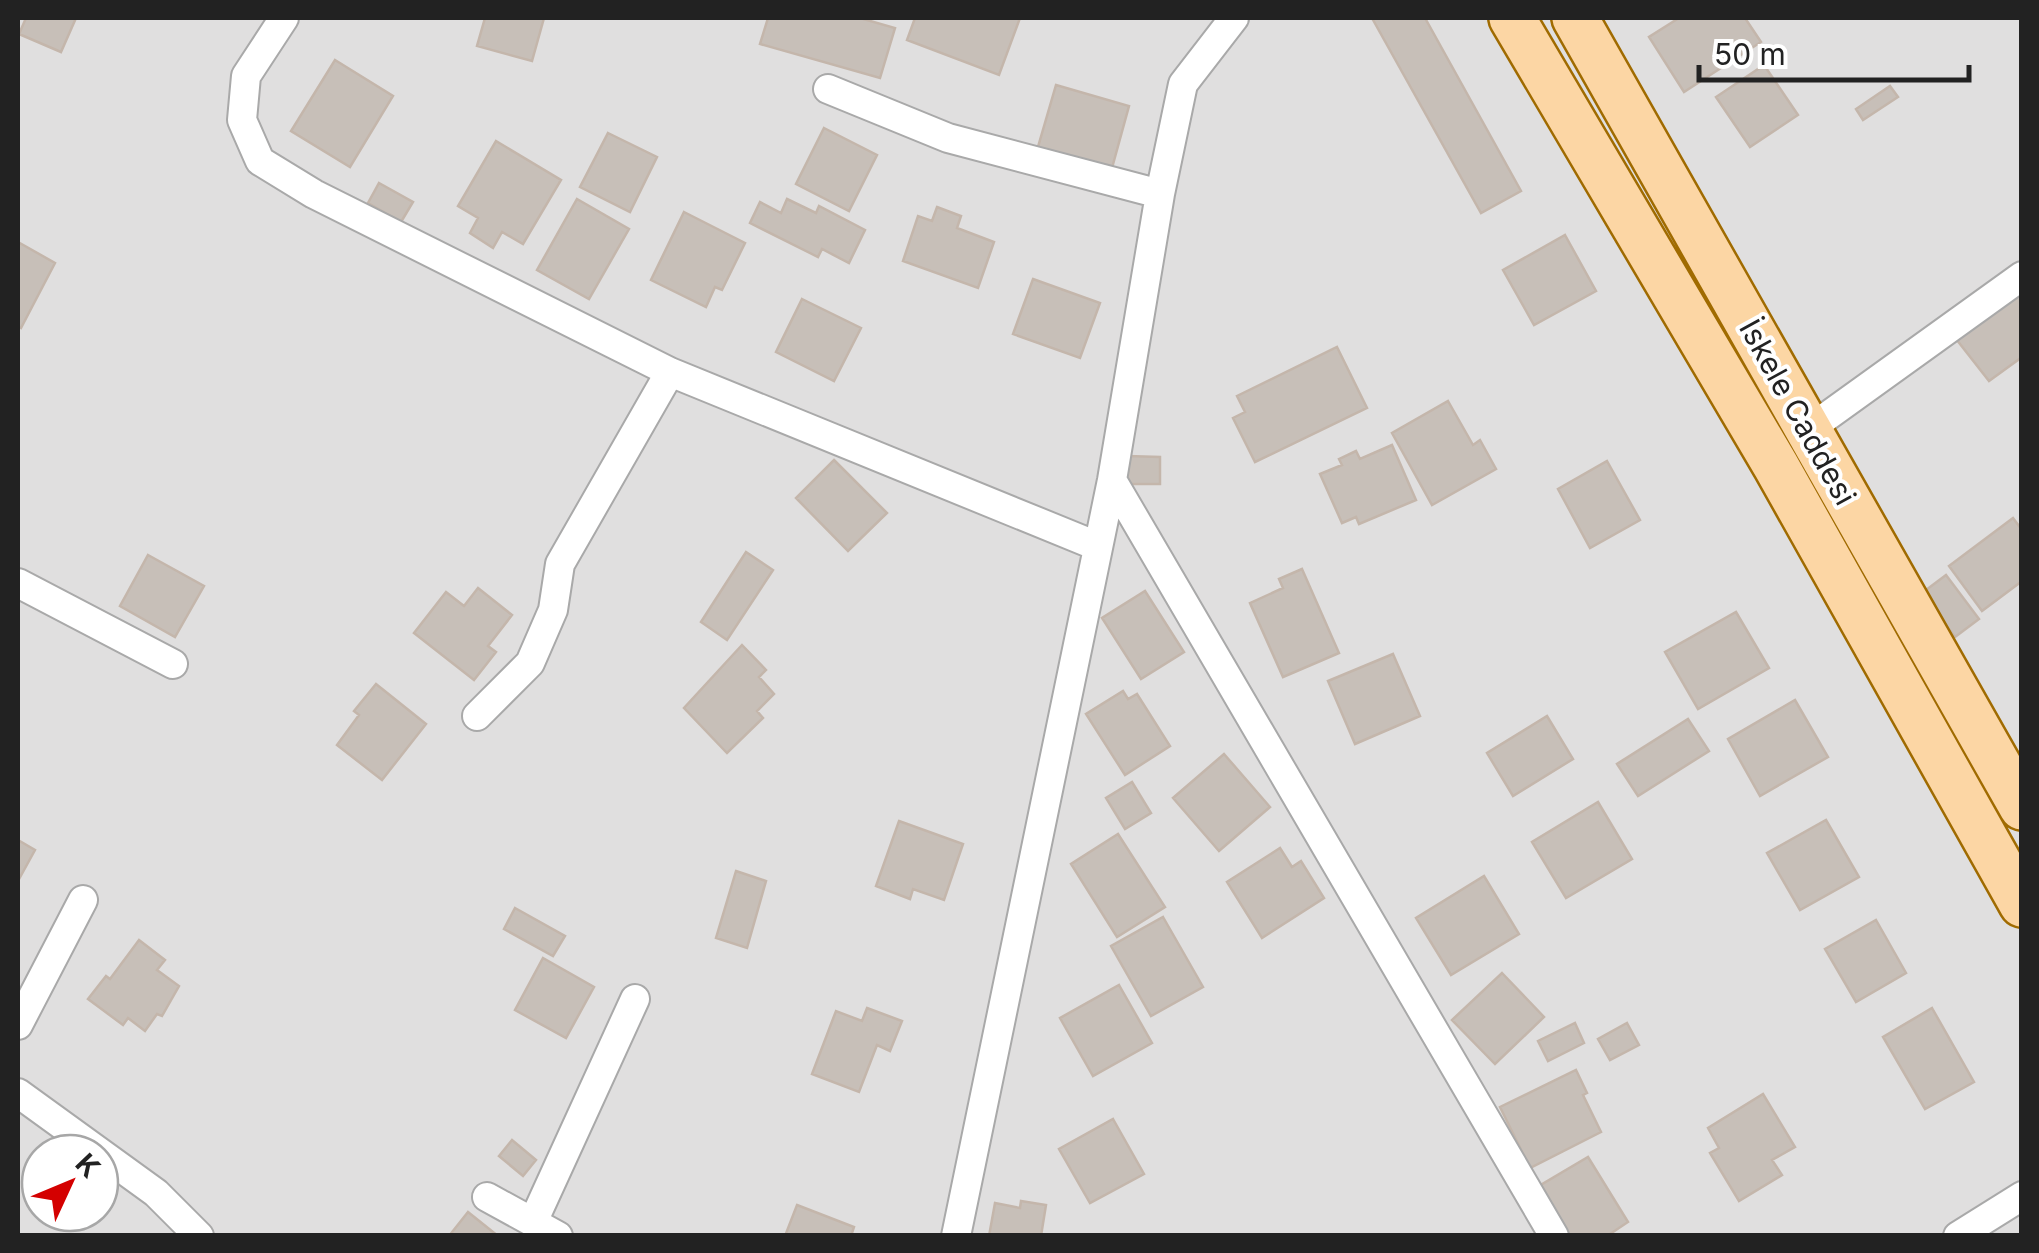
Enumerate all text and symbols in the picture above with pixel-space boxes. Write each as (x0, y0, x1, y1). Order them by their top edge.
scale bar (1699, 20, 1969, 82)
text: 50 m (1714, 36, 1786, 72)
street label: İskele Caddesi (1732, 313, 1864, 511)
north arrow (20, 1133, 120, 1233)
text: K (69, 1147, 107, 1185)

